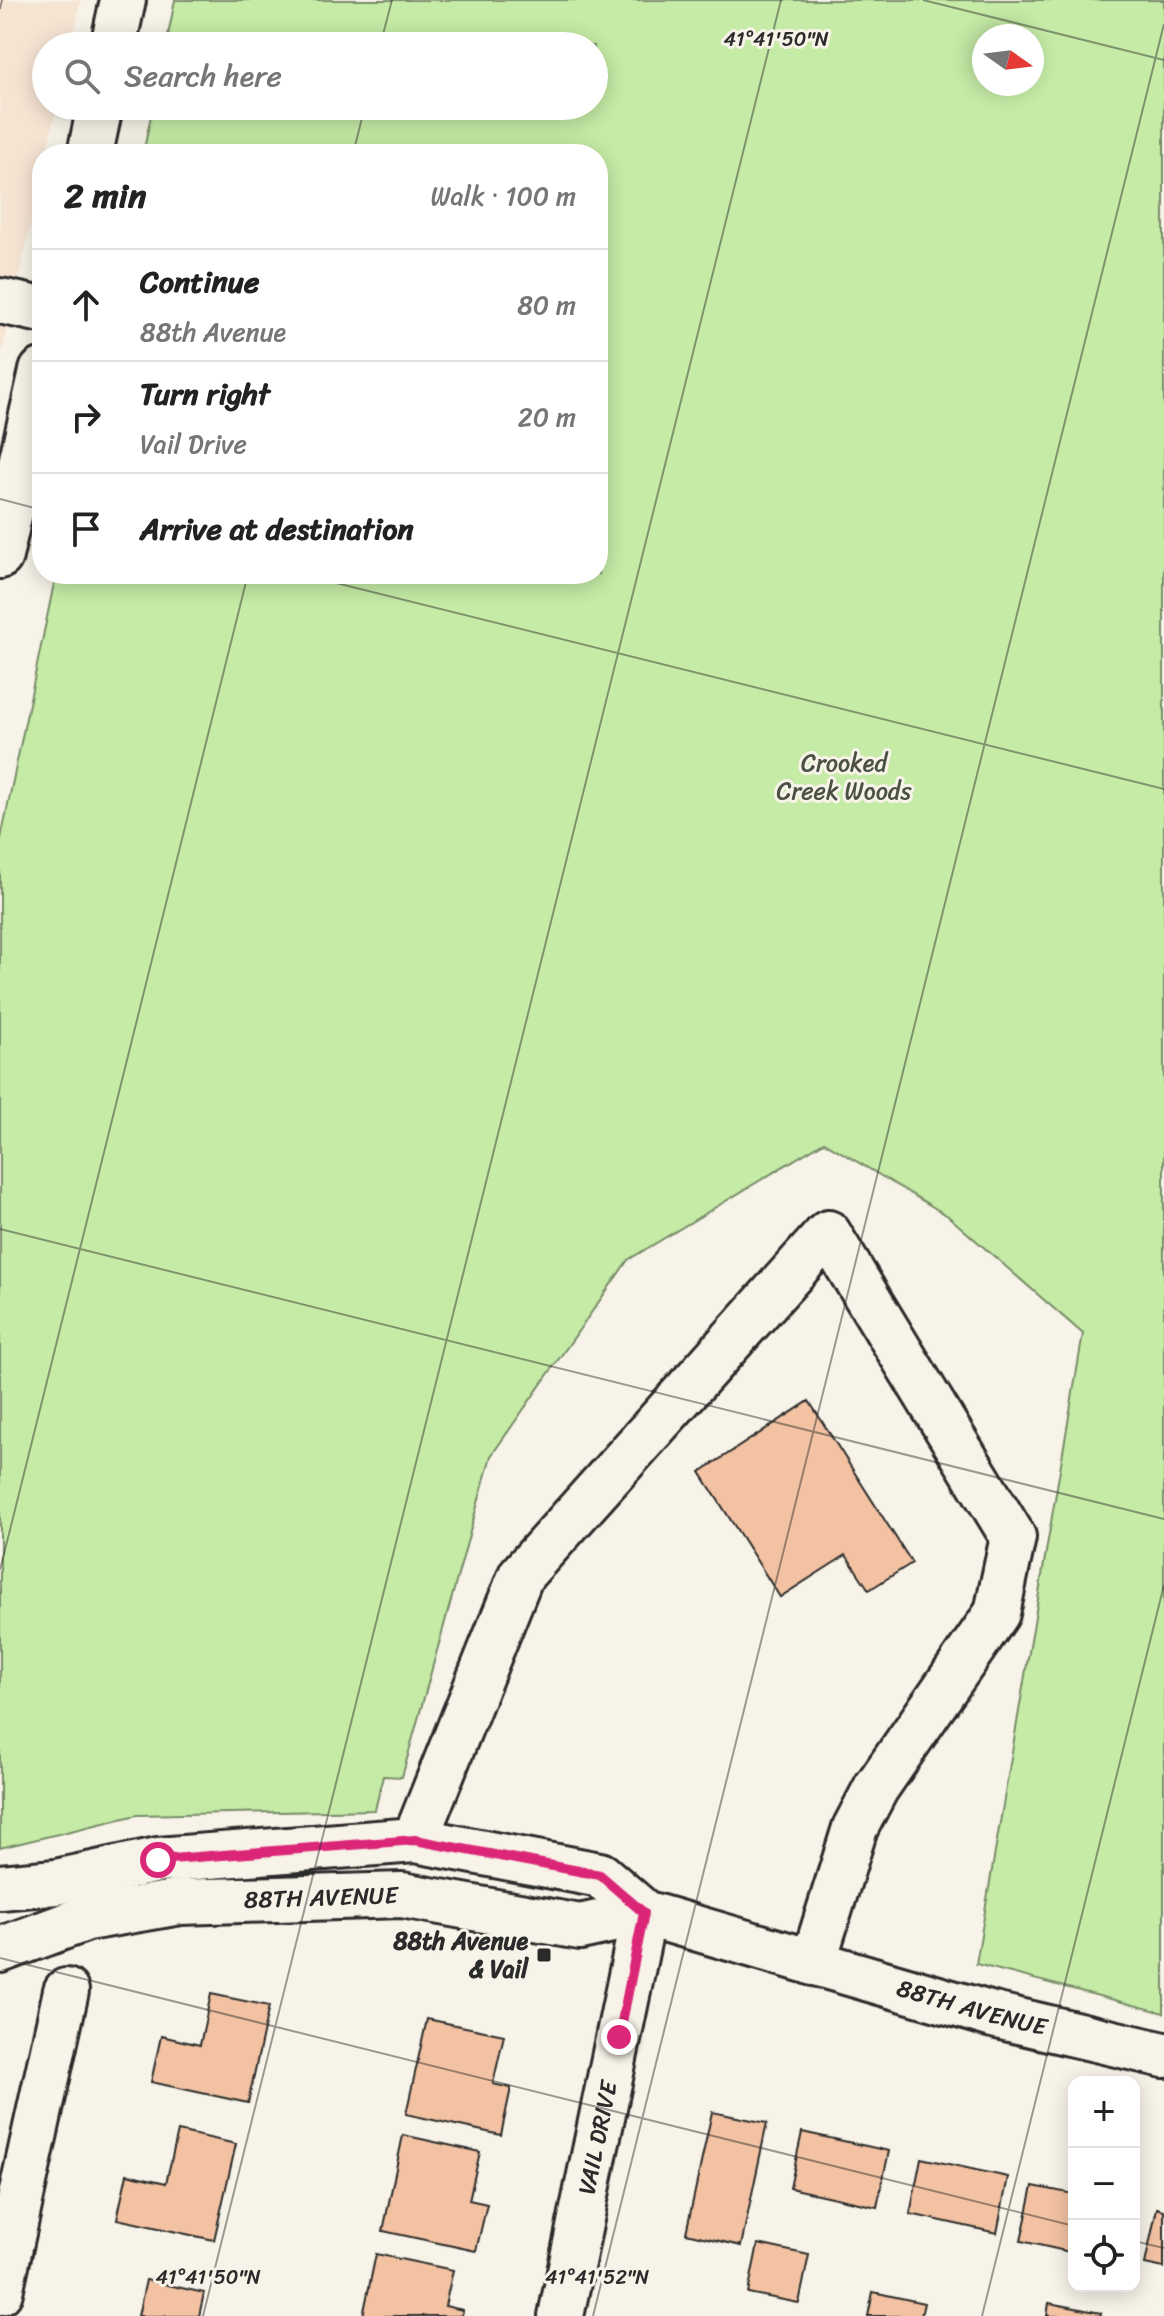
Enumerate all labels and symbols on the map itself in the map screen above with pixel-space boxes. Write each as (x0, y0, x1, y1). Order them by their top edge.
text: 41°41'50"N (723, 22, 829, 57)
north arrow (972, 24, 1044, 96)
park label: Crooked Creek Woods (776, 742, 912, 812)
route start (140, 1842, 176, 1878)
street label: 88TH AVENUE (243, 1874, 400, 1921)
place label: 88th Avenue & Vail (392, 1920, 529, 1990)
marker: 88th Avenue & Vail (535, 1946, 553, 1964)
street label: 88TH AVENUE (892, 1967, 1053, 2048)
route end (601, 2019, 637, 2055)
street label: VAIL DRIVE (566, 2076, 630, 2198)
text: 41°41'50"N (155, 2260, 261, 2295)
text: 41°41'52"N (545, 2260, 649, 2295)

